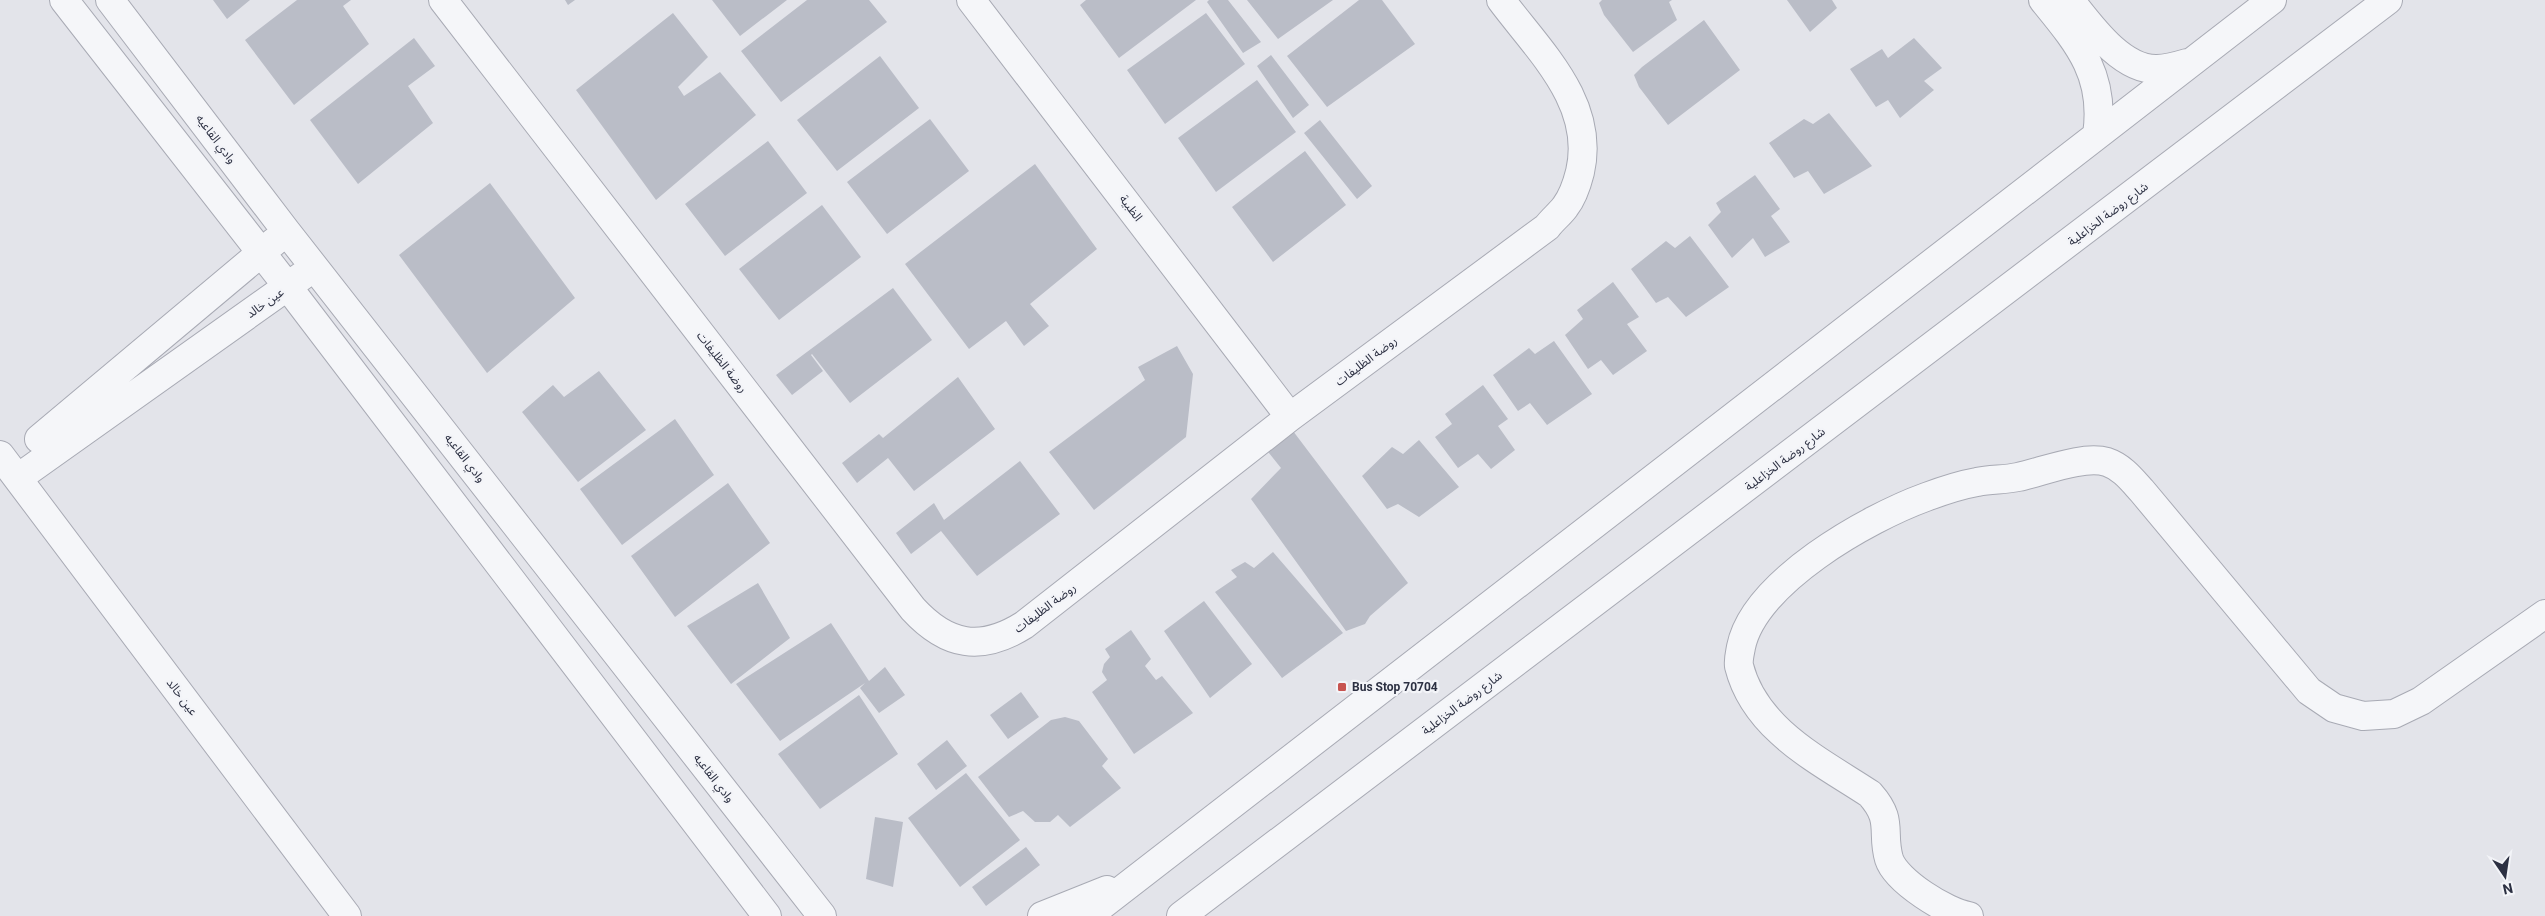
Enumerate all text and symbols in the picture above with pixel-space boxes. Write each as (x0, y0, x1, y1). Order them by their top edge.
street label: وادي القاعيه (191, 112, 239, 168)
street label: شارع روضة الخزاعلية (2065, 179, 2152, 250)
street label: الظبية (1117, 192, 1145, 224)
street label: عين خالد (244, 285, 286, 321)
street label: روضة الظليفات (694, 329, 750, 395)
street label: روضة الظليفات (1332, 333, 1400, 389)
street label: شارع روضة الخزاعلية (1742, 424, 1829, 495)
street label: وادي القاعيه (439, 431, 488, 487)
street label: روضة الظليفات (1011, 580, 1079, 636)
street label: شارع روضة الخزاعلية (1419, 668, 1506, 739)
street label: عين خالد (164, 676, 200, 718)
place label: Bus Stop 70704 (1352, 680, 1438, 694)
marker: Bus Stop 70704 (1336, 681, 1348, 693)
street label: وادي القاعيه (688, 751, 737, 807)
north arrow (2480, 851, 2530, 901)
text: N (2501, 880, 2515, 898)

